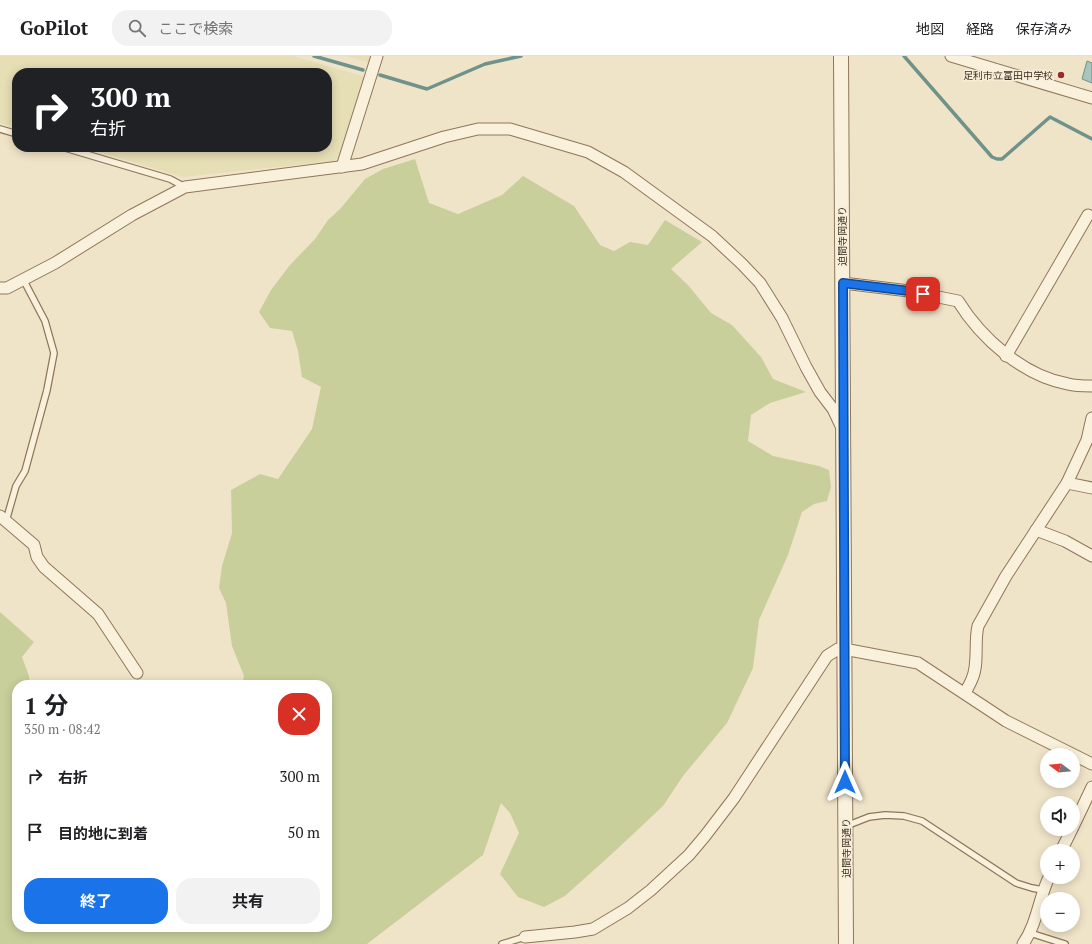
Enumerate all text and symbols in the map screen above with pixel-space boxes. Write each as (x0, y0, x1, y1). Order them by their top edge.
search box (112, 10, 392, 46)
text: GoPilot (20, 15, 88, 40)
icon: search (126, 17, 148, 39)
text: ここで検索 (158, 18, 233, 38)
text: 地図 (916, 19, 944, 38)
text: 経路 (966, 19, 994, 38)
text: 保存済み (1016, 19, 1072, 38)
place label: 足利市立富田中学校 (963, 69, 1053, 82)
marker: 足利市立富田中学校 (1056, 70, 1066, 80)
text: 300 m (90, 78, 171, 115)
icon: right (24, 84, 76, 136)
text: 右折 (90, 116, 126, 140)
street label: 迫間寺岡通り (836, 206, 849, 266)
pin (906, 277, 940, 311)
icon: arrive (912, 283, 934, 305)
text: 1 分 (24, 689, 68, 721)
button: close (278, 693, 320, 735)
text: 350 m · 08:42 (24, 720, 101, 738)
north arrow (1040, 748, 1080, 788)
map controls (1040, 748, 1080, 932)
position arrow (824, 761, 866, 803)
icon: right (24, 765, 46, 787)
text: 300 m (279, 766, 320, 786)
text: 右折 (58, 767, 88, 787)
button: sound (1040, 796, 1080, 836)
street label: 迫間寺岡通り (840, 818, 853, 878)
icon: arrive (24, 821, 46, 843)
text: 50 m (287, 822, 320, 842)
text: 目的地に到着 (58, 823, 148, 843)
button: + (1040, 844, 1080, 884)
button: 終了 (24, 878, 168, 924)
button: 共有 (176, 878, 320, 924)
button: − (1040, 892, 1080, 932)

